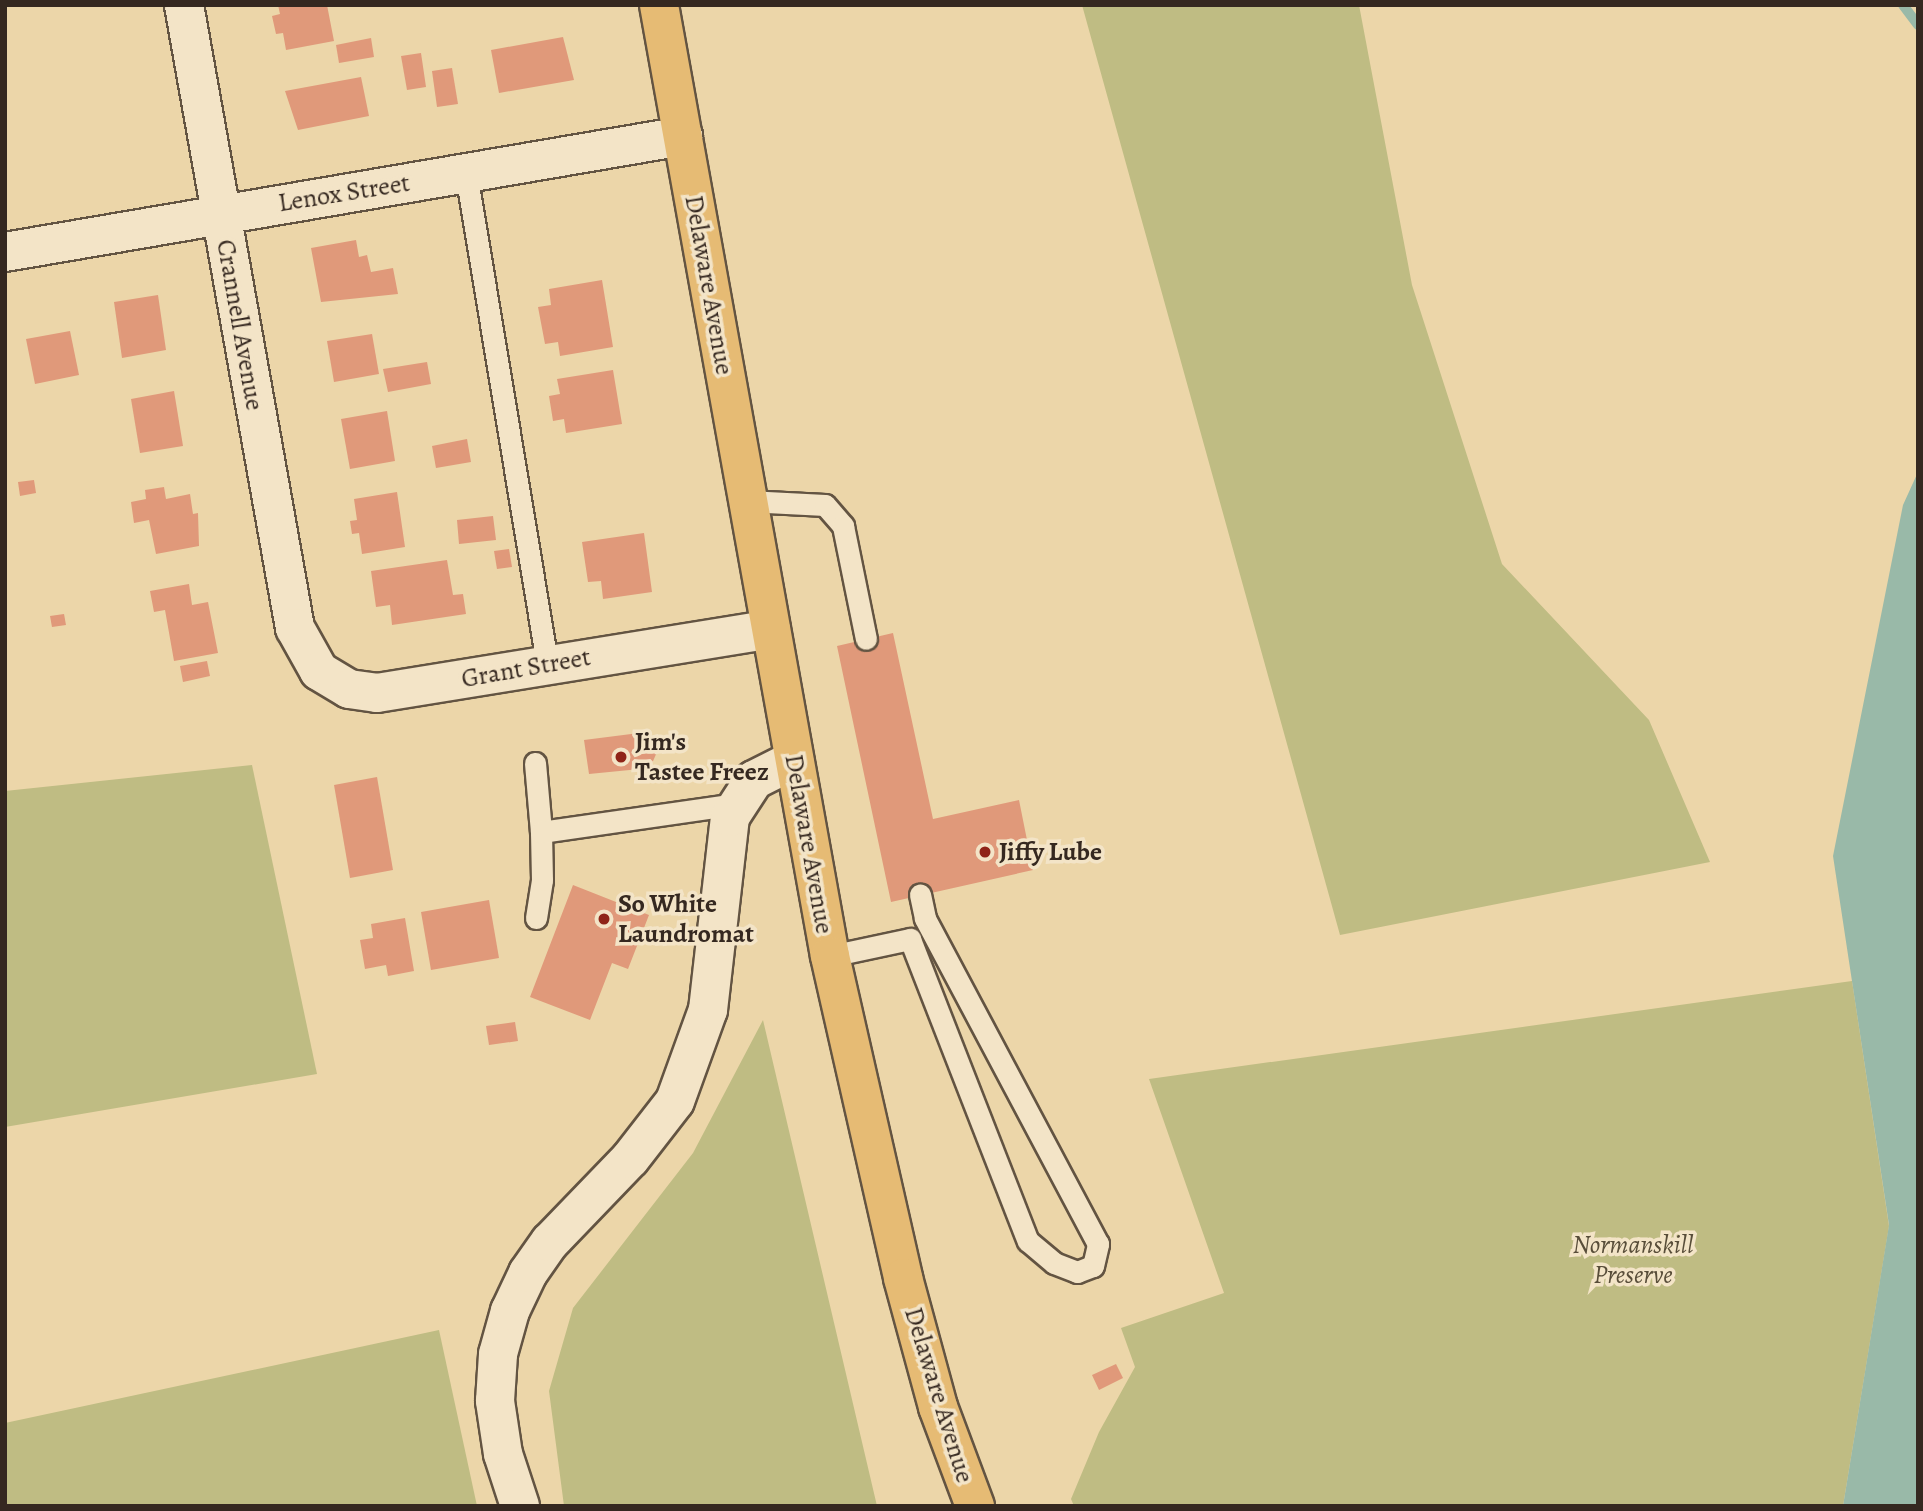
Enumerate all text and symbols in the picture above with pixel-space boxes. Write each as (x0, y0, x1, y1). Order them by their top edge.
street label: Lenox Street (276, 167, 412, 219)
street label: Delaware Avenue (678, 193, 740, 377)
street label: Crannell Avenue (210, 237, 270, 413)
street label: Grant Street (459, 641, 593, 695)
place label: Jim's Tastee Freez (635, 726, 769, 788)
marker: Jim's Tastee Freez (613, 749, 629, 765)
street label: Delaware Avenue (778, 752, 840, 936)
place label: Jiffy Lube (999, 836, 1102, 868)
marker: Jiffy Lube (977, 844, 993, 860)
place label: So White Laundromat (618, 888, 754, 950)
marker: So White Laundromat (596, 911, 612, 927)
park label: Normanskill Preserve (1572, 1229, 1694, 1290)
street label: Delaware Avenue (897, 1303, 981, 1487)

